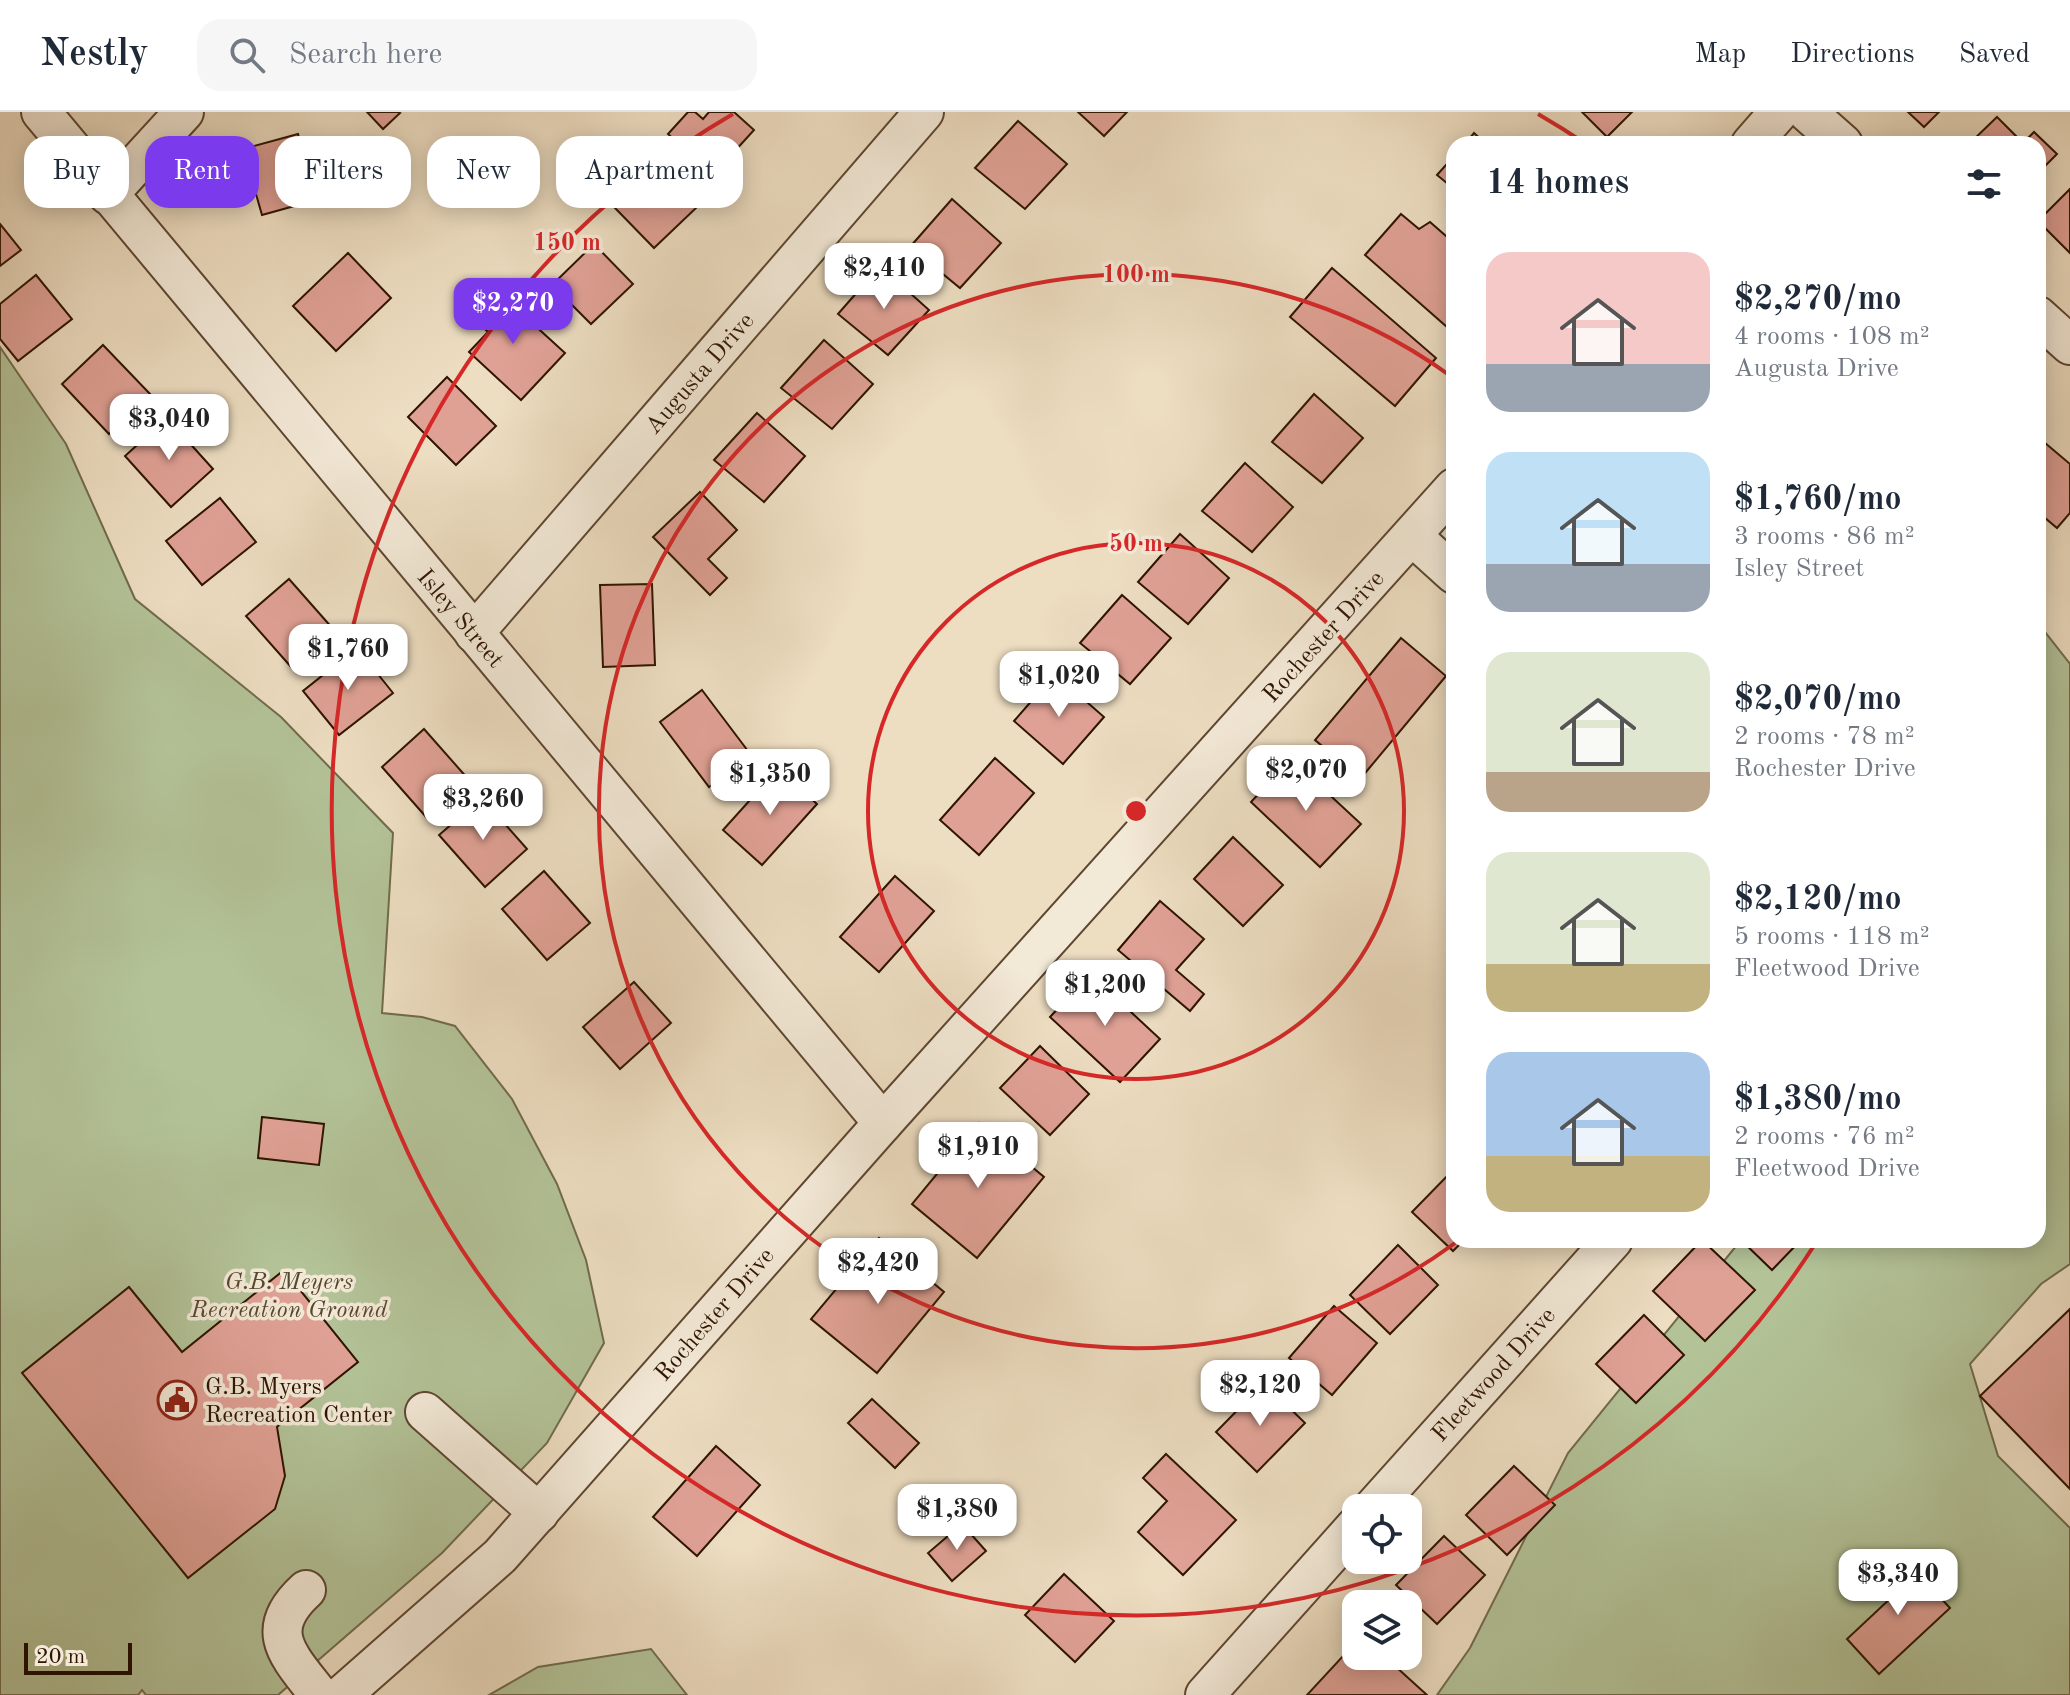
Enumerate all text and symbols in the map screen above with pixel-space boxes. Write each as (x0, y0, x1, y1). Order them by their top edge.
search box (197, 19, 757, 91)
icon: search (225, 33, 269, 77)
text: Nestly (40, 36, 149, 74)
text: Search here (289, 40, 442, 70)
text: Map (1694, 41, 1746, 69)
text: Directions (1790, 41, 1915, 69)
text: Saved (1959, 41, 2030, 69)
chip: Buy (24, 136, 129, 208)
chip: Rent (145, 136, 259, 208)
chip: Filters (275, 136, 411, 208)
chip: New (427, 136, 540, 208)
chip: Apartment (556, 136, 743, 208)
icon: filters (1962, 162, 2006, 206)
text: 14 homes (1486, 167, 1629, 201)
text: 150 m (533, 231, 601, 256)
pin: $2,410 (819, 243, 949, 311)
text: $2,410 (843, 256, 925, 282)
text: 100 m (1102, 264, 1170, 288)
pin: $2,270 (448, 278, 578, 346)
text: $2,270/mo (1734, 283, 1902, 317)
icon: home (1550, 284, 1646, 380)
text: $2,270 (472, 291, 554, 317)
street label: Augusta Drive (642, 309, 759, 440)
text: 4 rooms · 108 m² (1734, 324, 1930, 350)
text: Augusta Drive (1734, 356, 1899, 382)
pin: $3,040 (104, 394, 234, 462)
text: $3,040 (128, 407, 210, 433)
text: $1,760/mo (1734, 483, 1902, 517)
icon: home (1550, 484, 1646, 580)
text: 3 rooms · 86 m² (1734, 524, 1915, 550)
text: 50 m (1109, 532, 1163, 557)
text: Isley Street (1734, 556, 1864, 582)
street label: Isley Street (412, 565, 507, 673)
street label: Rochester Drive (1259, 567, 1390, 708)
pin: $1,760 (283, 624, 413, 692)
text: $1,760 (307, 637, 389, 663)
pin: $1,020 (994, 651, 1124, 719)
text: $1,020 (1018, 664, 1100, 690)
text: $2,070/mo (1734, 683, 1902, 717)
icon: home (1550, 684, 1646, 780)
text: 2 rooms · 78 m² (1734, 724, 1915, 750)
pin: $2,070 (1241, 745, 1371, 813)
pin: $1,350 (705, 749, 835, 817)
text: Rochester Drive (1734, 756, 1916, 782)
text: $2,070 (1265, 758, 1347, 784)
text: $1,350 (729, 762, 811, 788)
pin: $3,260 (418, 774, 548, 842)
text: $3,260 (442, 787, 524, 813)
centre of rings (1122, 797, 1150, 825)
text: $2,120/mo (1734, 883, 1902, 917)
icon: home (1550, 884, 1646, 980)
text: 5 rooms · 118 m² (1734, 924, 1930, 950)
text: Fleetwood Drive (1734, 956, 1920, 982)
pin: $1,200 (1040, 960, 1170, 1028)
text: $1,200 (1064, 973, 1146, 999)
text: $1,380/mo (1734, 1083, 1902, 1117)
icon: home (1550, 1084, 1646, 1180)
pin: $1,910 (913, 1122, 1043, 1190)
text: 2 rooms · 76 m² (1734, 1124, 1915, 1150)
text: $1,910 (937, 1135, 1019, 1161)
text: Fleetwood Drive (1734, 1156, 1920, 1182)
pin: $2,420 (813, 1238, 943, 1306)
street label: Rochester Drive (651, 1244, 780, 1386)
text: $2,420 (837, 1251, 919, 1277)
park label: G.B. Meyers Recreation Ground (190, 1271, 388, 1323)
street label: Fleetwood Drive (1428, 1304, 1561, 1447)
pin: $2,120 (1195, 1360, 1325, 1428)
text: $2,120 (1219, 1373, 1301, 1399)
place label: G.B. Myers Recreation Center (205, 1376, 392, 1428)
public building icon: G.B. Myers Recreation Center (156, 1379, 198, 1421)
pin: $1,380 (892, 1484, 1022, 1552)
map controls (1342, 1494, 1422, 1670)
button: locate (1342, 1494, 1422, 1574)
text: $1,380 (916, 1497, 998, 1523)
pin: $3,340 (1833, 1549, 1963, 1617)
text: $3,340 (1857, 1562, 1939, 1588)
button: layers (1342, 1590, 1422, 1670)
scale bar (24, 1639, 132, 1675)
text: 20 m (36, 1646, 85, 1668)

